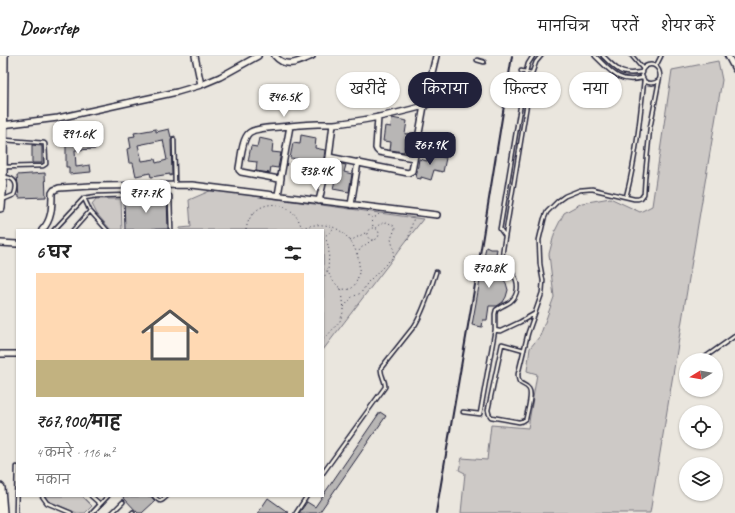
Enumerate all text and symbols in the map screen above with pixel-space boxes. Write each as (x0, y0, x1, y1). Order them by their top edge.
text: Doorstep (20, 16, 78, 40)
text: मानचित्र (538, 18, 589, 35)
text: परतें (611, 18, 639, 35)
text: शेयर करें (661, 18, 715, 35)
chip: खरीदें (336, 72, 400, 108)
chip: किराया (408, 72, 482, 108)
chip: फ़िल्टर (490, 72, 561, 108)
chip: नया (569, 72, 622, 108)
pin: ₹46.5K (251, 84, 317, 118)
text: ₹46.5K (268, 89, 300, 105)
pin: ₹91.6K (45, 121, 111, 155)
text: ₹91.6K (62, 126, 94, 142)
pin: ₹67.9K (397, 132, 463, 166)
text: ₹67.9K (414, 137, 446, 153)
pin: ₹38.4K (283, 158, 349, 192)
text: ₹38.4K (300, 163, 332, 179)
pin: ₹77.7K (113, 180, 179, 214)
text: ₹77.7K (130, 185, 162, 201)
text: 6 घर (36, 242, 71, 263)
icon: filters (282, 242, 304, 264)
pin: ₹70.8K (456, 255, 522, 289)
text: ₹70.8K (473, 260, 505, 276)
icon: home (134, 299, 206, 371)
north arrow (679, 353, 723, 397)
map controls (679, 353, 723, 501)
button: locate (679, 405, 723, 449)
text: ₹67,900/माह (36, 411, 121, 432)
text: 4 कमरे · 116 m² (36, 445, 114, 461)
button: layers (679, 457, 723, 501)
text: मकान (36, 472, 70, 488)

